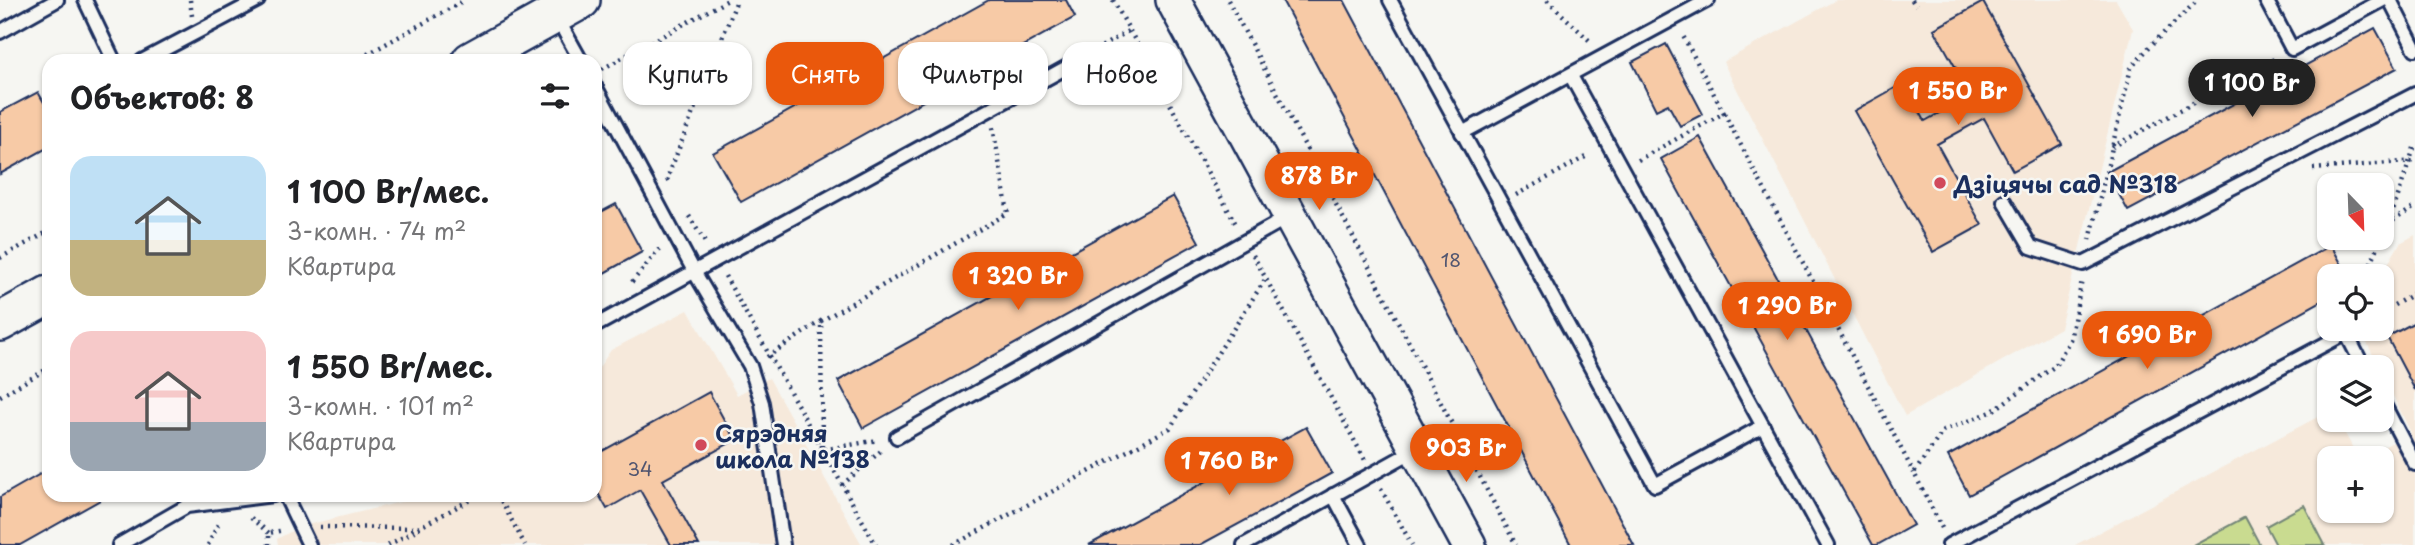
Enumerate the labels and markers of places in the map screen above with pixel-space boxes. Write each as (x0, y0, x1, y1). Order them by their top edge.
pin: 1 100 Br (2180, 60, 2324, 119)
pin: 1 550 Br (1886, 68, 2030, 127)
pin: 878 Br (1262, 152, 1376, 212)
place label: Дзіцячы сад №318 (1953, 166, 2178, 201)
marker: Дзіцячы сад №318 (1932, 175, 1948, 191)
pin: 1 320 Br (946, 252, 1090, 312)
pin: 1 290 Br (1715, 282, 1859, 342)
pin: 1 690 Br (2075, 312, 2219, 371)
place label: Сярэдняя школа №138 (715, 415, 870, 476)
pin: 903 Br (1409, 424, 1523, 484)
marker: Сярэдняя школа №138 (693, 437, 709, 453)
pin: 1 760 Br (1157, 438, 1301, 497)

